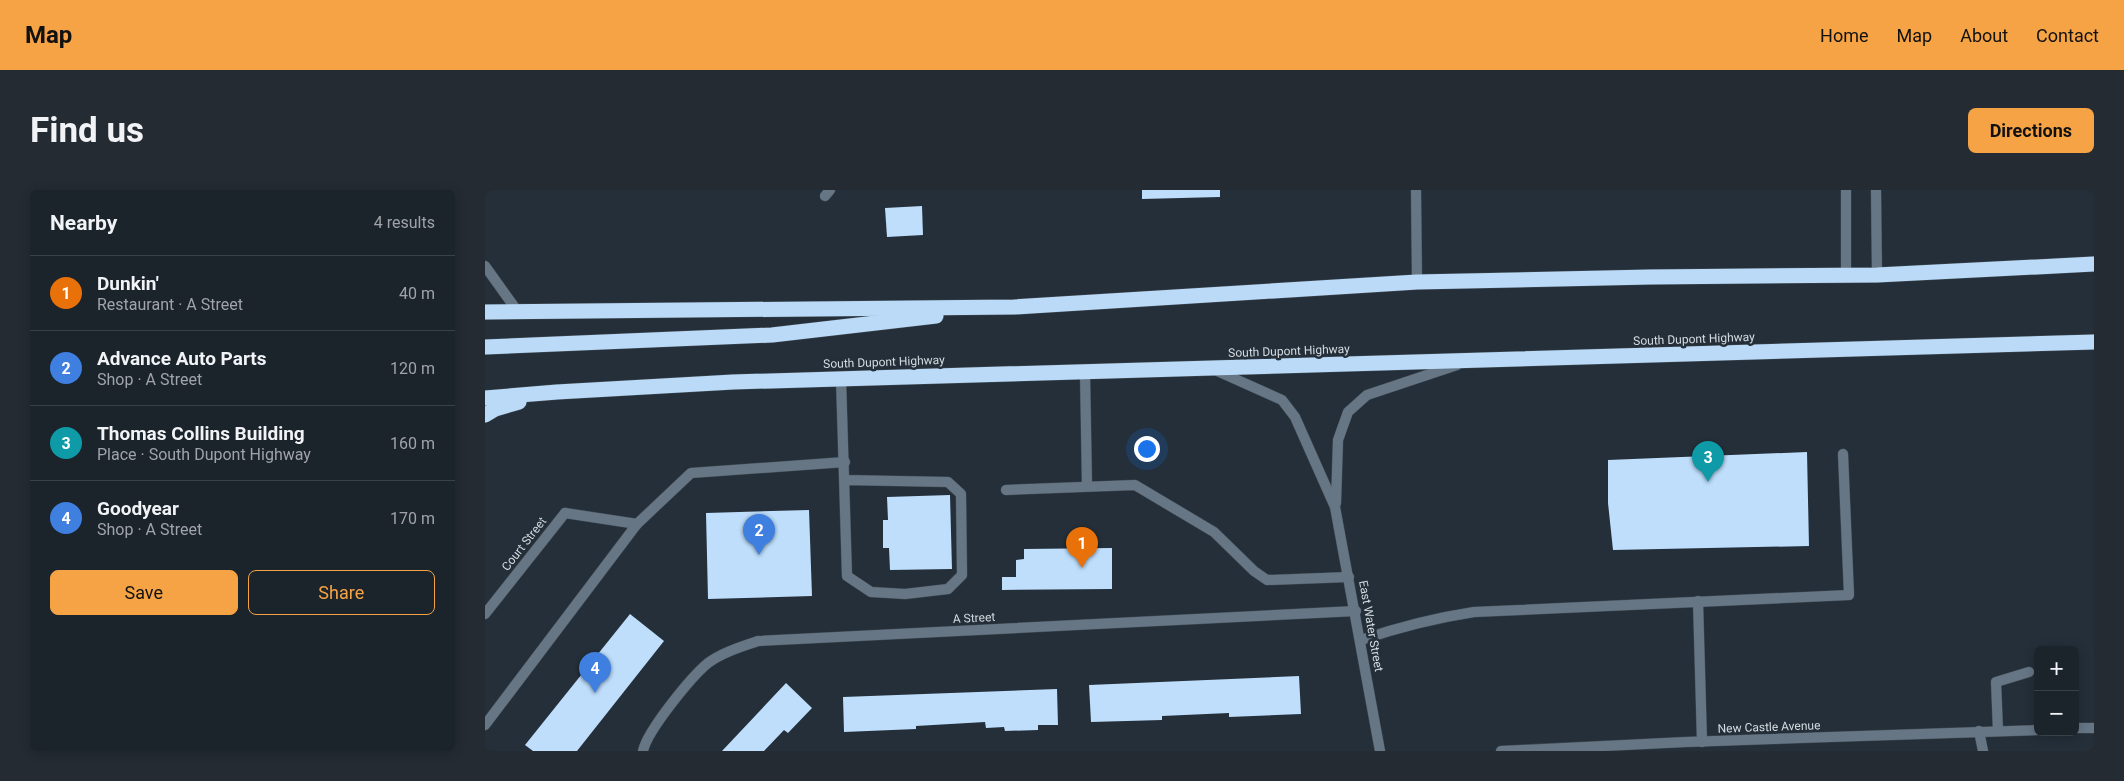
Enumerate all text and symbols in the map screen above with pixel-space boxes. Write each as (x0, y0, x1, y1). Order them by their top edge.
text: Map (25, 21, 72, 49)
text: Home (1820, 25, 1869, 46)
text: Map (1897, 25, 1932, 46)
text: About (1960, 25, 2008, 46)
text: Contact (2036, 25, 2099, 46)
button: Directions (1968, 108, 2094, 153)
text: Find us (30, 110, 144, 151)
text: Nearby (50, 211, 117, 235)
text: 4 results (374, 213, 435, 232)
text: Dunkin' (97, 272, 159, 295)
text: 1 (61, 284, 71, 303)
text: 40 m (399, 284, 435, 303)
text: Restaurant · A Street (97, 295, 243, 314)
street label: South Dupont Highway (1633, 330, 1755, 348)
street label: South Dupont Highway (1228, 342, 1350, 360)
text: Advance Auto Parts (97, 347, 267, 370)
street label: South Dupont Highway (823, 353, 945, 371)
text: 2 (61, 359, 71, 378)
text: 120 m (390, 359, 435, 378)
text: Shop · A Street (97, 370, 202, 389)
text: Thomas Collins Building (97, 422, 305, 445)
text: 3 (61, 434, 71, 453)
text: 160 m (390, 434, 435, 453)
your location (1134, 436, 1160, 462)
pin: 3 (1692, 441, 1724, 482)
text: Place · South Dupont Highway (97, 445, 311, 464)
text: Goodyear (97, 497, 179, 520)
text: 4 (61, 509, 71, 528)
text: 170 m (390, 509, 435, 528)
street label: Court Street (499, 514, 549, 574)
pin: 2 (743, 514, 775, 555)
text: Shop · A Street (97, 520, 202, 539)
pin: 1 (1066, 527, 1098, 568)
button: Save (50, 570, 238, 615)
button: Share (248, 570, 435, 615)
street label: East Water Street (1356, 579, 1386, 673)
street label: A Street (952, 610, 996, 626)
map controls (2034, 646, 2079, 736)
button: + (2034, 646, 2079, 691)
pin: 4 (579, 652, 611, 693)
button: − (2034, 691, 2079, 736)
street label: New Castle Avenue (1717, 718, 1821, 736)

